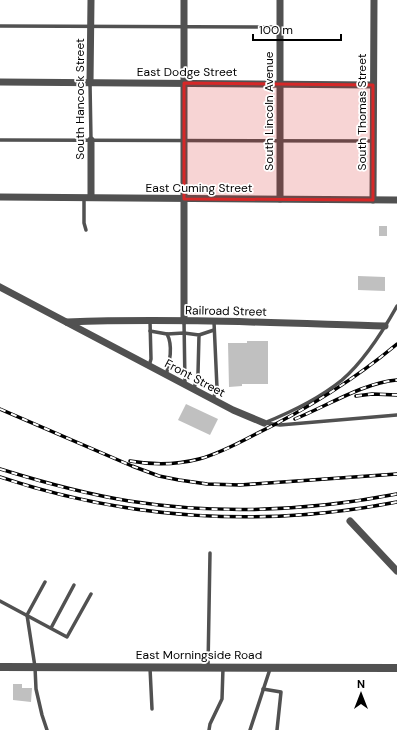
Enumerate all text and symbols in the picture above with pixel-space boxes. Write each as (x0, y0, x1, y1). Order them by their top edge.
scale bar (253, 16, 341, 42)
text: 100 m (259, 22, 293, 38)
street label: South Hancock Street (72, 38, 88, 160)
street label: South Lincoln Avenue (261, 51, 277, 171)
street label: South Thomas Street (354, 53, 370, 170)
street label: East Dodge Street (137, 64, 237, 80)
street label: East Cuming Street (146, 180, 253, 196)
street label: Railroad Street (185, 302, 267, 320)
street label: Front Street (162, 355, 228, 401)
street label: East Morningside Road (136, 647, 262, 663)
north arrow (341, 674, 381, 714)
text: N (357, 677, 365, 691)

